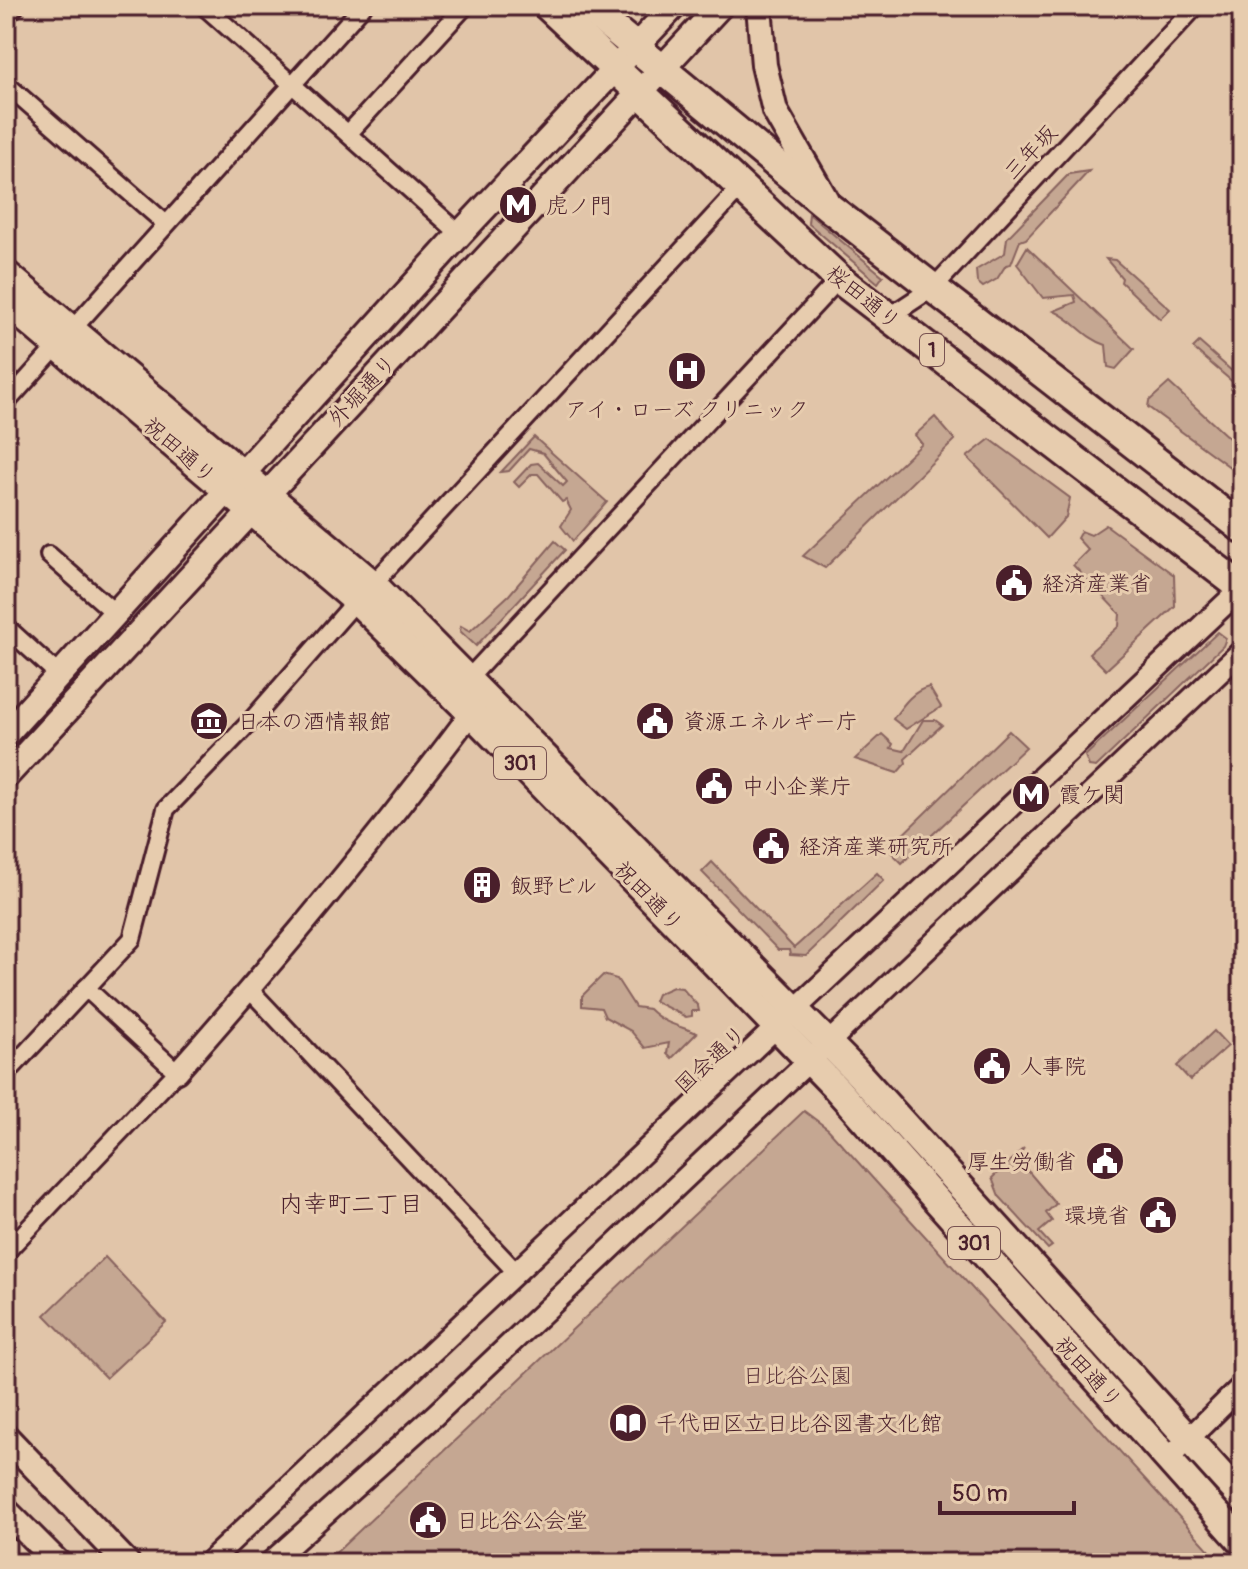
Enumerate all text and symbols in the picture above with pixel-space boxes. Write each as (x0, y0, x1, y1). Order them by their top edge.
street label: 三年坂 (998, 119, 1063, 186)
metro station icon: 虎ノ門 (497, 184, 539, 226)
place label: 虎ノ門 (546, 192, 612, 220)
street label: 桜田通り (820, 259, 906, 336)
road number: 1 (920, 334, 944, 366)
street label: 外堀通り (322, 349, 403, 432)
hospital icon: アイ・ローズ クリニック (666, 350, 708, 392)
place label: アイ・ローズ クリニック (565, 396, 809, 424)
street label: 祝田通り (137, 411, 222, 490)
public building icon: 経済産業省 (993, 562, 1035, 604)
place label: 経済産業省 (1042, 570, 1152, 598)
museum icon: 日本の酒情報館 (188, 700, 230, 742)
public building icon: 資源エネルギー庁 (634, 700, 676, 742)
place label: 日本の酒情報館 (237, 708, 391, 736)
place label: 資源エネルギー庁 (683, 708, 858, 736)
road number: 301 (494, 747, 546, 779)
public building icon: 中小企業庁 (693, 765, 735, 807)
place label: 中小企業庁 (742, 773, 852, 801)
metro station icon: 霞ケ関 (1010, 773, 1052, 815)
place label: 霞ケ関 (1059, 781, 1125, 809)
public building icon: 経済産業研究所 (750, 825, 792, 867)
place label: 経済産業研究所 (799, 833, 953, 861)
street label: 祝田通り (608, 855, 689, 938)
building icon: 飯野ビル (461, 864, 503, 906)
place label: 飯野ビル (510, 872, 598, 900)
street label: 国会通り (669, 1019, 752, 1100)
public building icon: 人事院 (971, 1045, 1013, 1087)
place label: 人事院 (1020, 1053, 1086, 1081)
public building icon: 厚生労働省 (1084, 1140, 1126, 1182)
place label: 厚生労働省 (967, 1148, 1077, 1176)
district label: 内幸町二丁目 (279, 1190, 423, 1219)
public building icon: 環境省 (1137, 1194, 1179, 1236)
place label: 環境省 (1064, 1202, 1130, 1230)
road number: 301 (948, 1227, 1000, 1259)
street label: 祝田通り (1048, 1331, 1128, 1415)
park label: 日比谷公園 (742, 1362, 852, 1390)
library icon: 千代田区立日比谷図書文化館 (607, 1402, 649, 1444)
place label: 千代田区立日比谷図書文化館 (656, 1410, 942, 1438)
scale bar (940, 1465, 1074, 1515)
text: 50 m (952, 1479, 1008, 1508)
public building icon: 日比谷公会堂 (407, 1499, 449, 1541)
place label: 日比谷公会堂 (456, 1507, 588, 1535)

